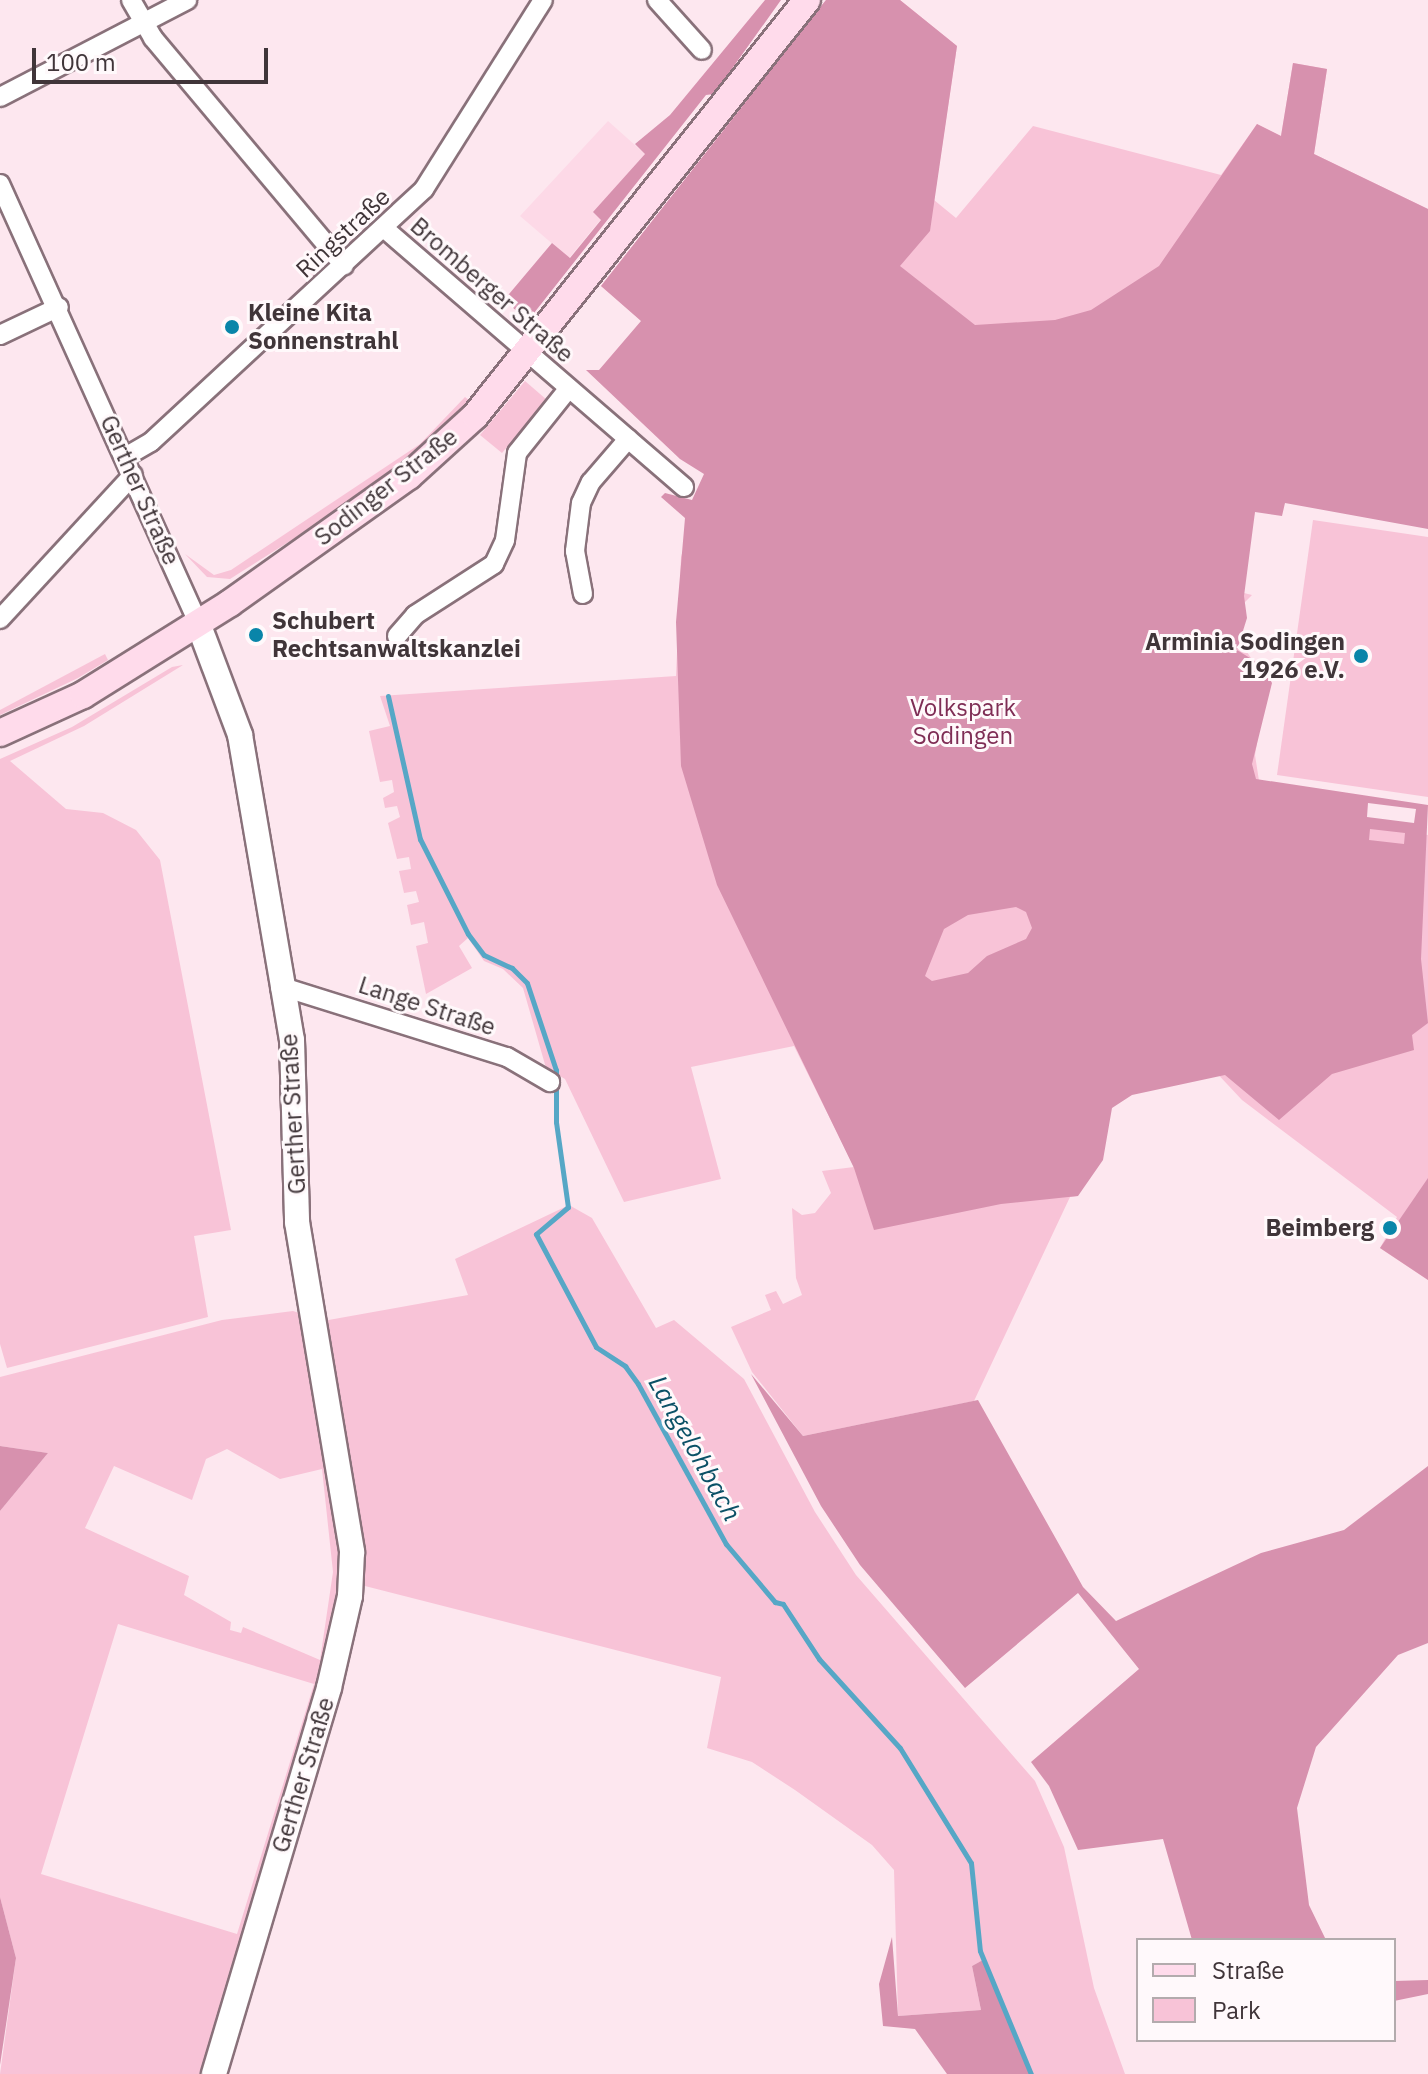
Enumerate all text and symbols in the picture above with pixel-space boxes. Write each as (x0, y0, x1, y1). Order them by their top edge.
scale bar (36, 32, 272, 82)
text: 100 m (46, 46, 116, 78)
street label: Ringstraße (290, 182, 396, 284)
street label: Bromberger Straße (405, 211, 579, 369)
place label: Kleine Kita Sonnenstrahl (248, 299, 399, 355)
marker: Kleine Kita Sonnenstrahl (223, 318, 241, 336)
street label: Gerther Straße (94, 411, 186, 569)
street label: Sodinger Straße (309, 422, 463, 552)
place label: Schubert Rechtsanwaltskanzlei (272, 607, 521, 663)
marker: Schubert Rechtsanwaltskanzlei (247, 626, 265, 644)
place label: Arminia Sodingen 1926 e.V. (1145, 628, 1345, 684)
marker: Arminia Sodingen 1926 e.V. (1352, 647, 1370, 665)
park label: Volkspark Sodingen (910, 694, 1016, 750)
street label: Lange Straße (355, 970, 499, 1042)
street label: Gerther Straße (274, 1033, 312, 1195)
place label: Beimberg (1265, 1214, 1374, 1242)
marker: Beimberg (1381, 1219, 1399, 1237)
water label: Langelohbach (642, 1370, 748, 1526)
street label: Gerther Straße (266, 1694, 340, 1856)
legend (1136, 1938, 1396, 2042)
text: Straße (1212, 1954, 1284, 1986)
text: Park (1212, 1994, 1261, 2026)

